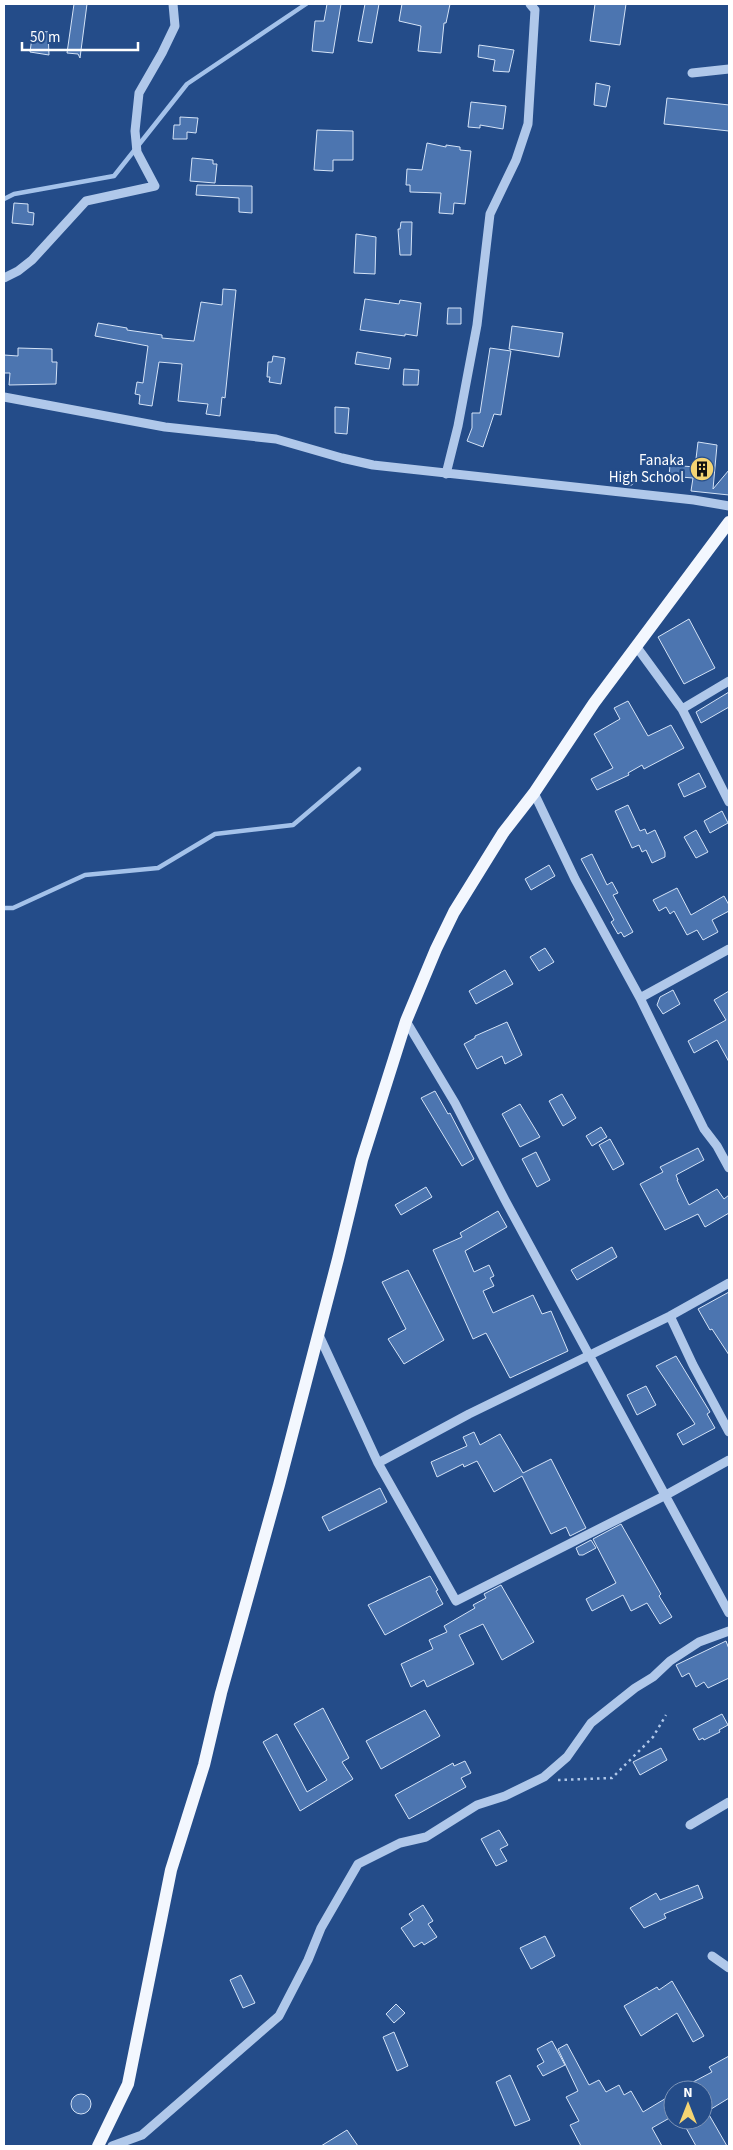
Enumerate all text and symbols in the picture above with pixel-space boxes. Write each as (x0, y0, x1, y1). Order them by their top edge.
scale bar (22, 20, 139, 52)
text: 50 m (30, 27, 60, 48)
place label: Fanaka High School (609, 450, 684, 488)
building icon: Fanaka High School (689, 456, 715, 482)
north arrow (663, 2080, 713, 2130)
text: N (683, 2083, 693, 2103)

